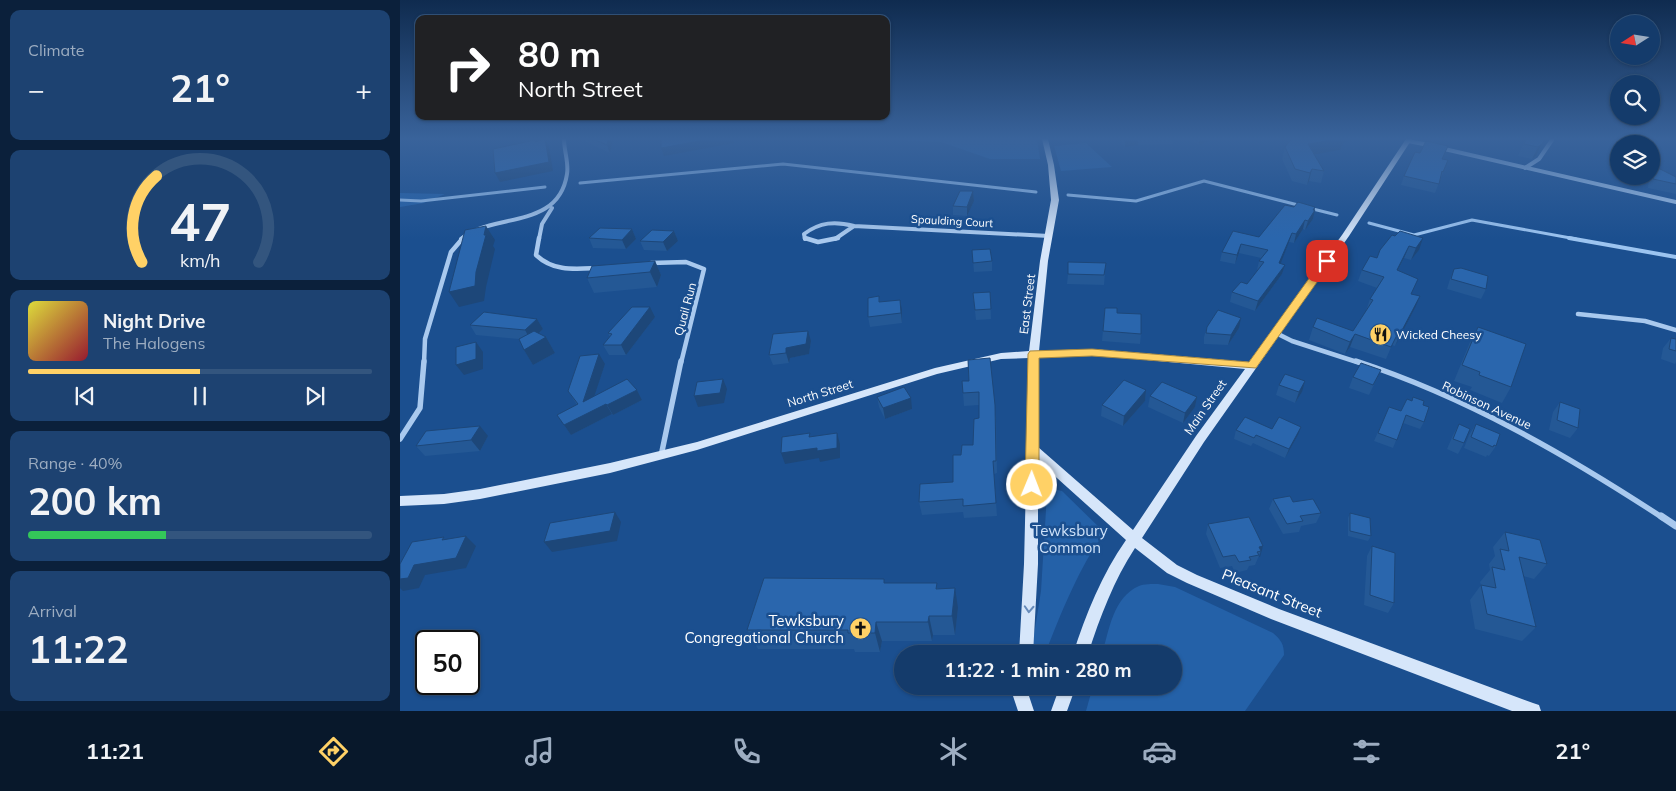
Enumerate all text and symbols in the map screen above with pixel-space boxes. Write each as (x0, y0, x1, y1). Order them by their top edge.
north arrow (1610, 15, 1660, 65)
map controls (1610, 15, 1660, 185)
text: 80 m (518, 32, 601, 76)
icon: right (435, 35, 500, 100)
text: Climate (28, 40, 84, 60)
text: 21° (170, 64, 230, 112)
text: − (28, 72, 45, 107)
text: + (355, 72, 372, 107)
text: North Street (518, 75, 643, 103)
button: search (1610, 75, 1660, 125)
button: layers (1610, 135, 1660, 185)
text: 47 (169, 189, 231, 254)
street label: Spaulding Court (911, 212, 993, 230)
pin (1306, 240, 1348, 282)
icon: arrive (1313, 247, 1341, 275)
text: km/h (180, 249, 220, 271)
street label: East Street (1016, 273, 1038, 335)
street label: Quail Run (671, 281, 699, 337)
text: Night Drive (103, 309, 205, 333)
restaurant icon: Wicked Cheesy (1368, 322, 1392, 346)
place label: Wicked Cheesy (1396, 327, 1482, 342)
text: The Halogens (103, 333, 205, 353)
street label: North Street (785, 376, 855, 410)
street label: Main Street (1181, 377, 1229, 437)
street label: Robinson Avenue (1440, 378, 1534, 432)
icon: previous (71, 382, 99, 410)
icon: pause (186, 382, 214, 410)
icon: next (301, 382, 329, 410)
text: Range · 40% (28, 453, 123, 473)
position arrow (1005, 458, 1057, 510)
text: 200 km (28, 477, 162, 525)
park label: Tewksbury Common (1032, 521, 1108, 557)
street label: Pleasant Street (1219, 564, 1325, 622)
text: Arrival (28, 601, 77, 621)
one-way arrow (1023, 605, 1034, 613)
place label: Tewksbury Congregational Church (684, 611, 844, 647)
church icon: Tewksbury Congregational Church (848, 617, 872, 641)
text: 11:22 (28, 625, 129, 673)
speed limit sign: 50 (415, 630, 480, 695)
text: 11:22 · 1 min · 280 m (944, 658, 1132, 682)
icon: directions (316, 734, 351, 769)
icon: music (522, 734, 557, 769)
icon: phone (729, 734, 764, 769)
icon: climate (936, 734, 971, 769)
icon: car (1142, 734, 1177, 769)
icon: filters (1349, 734, 1384, 769)
text: 11:21 (86, 737, 144, 765)
text: 21° (1555, 737, 1590, 765)

